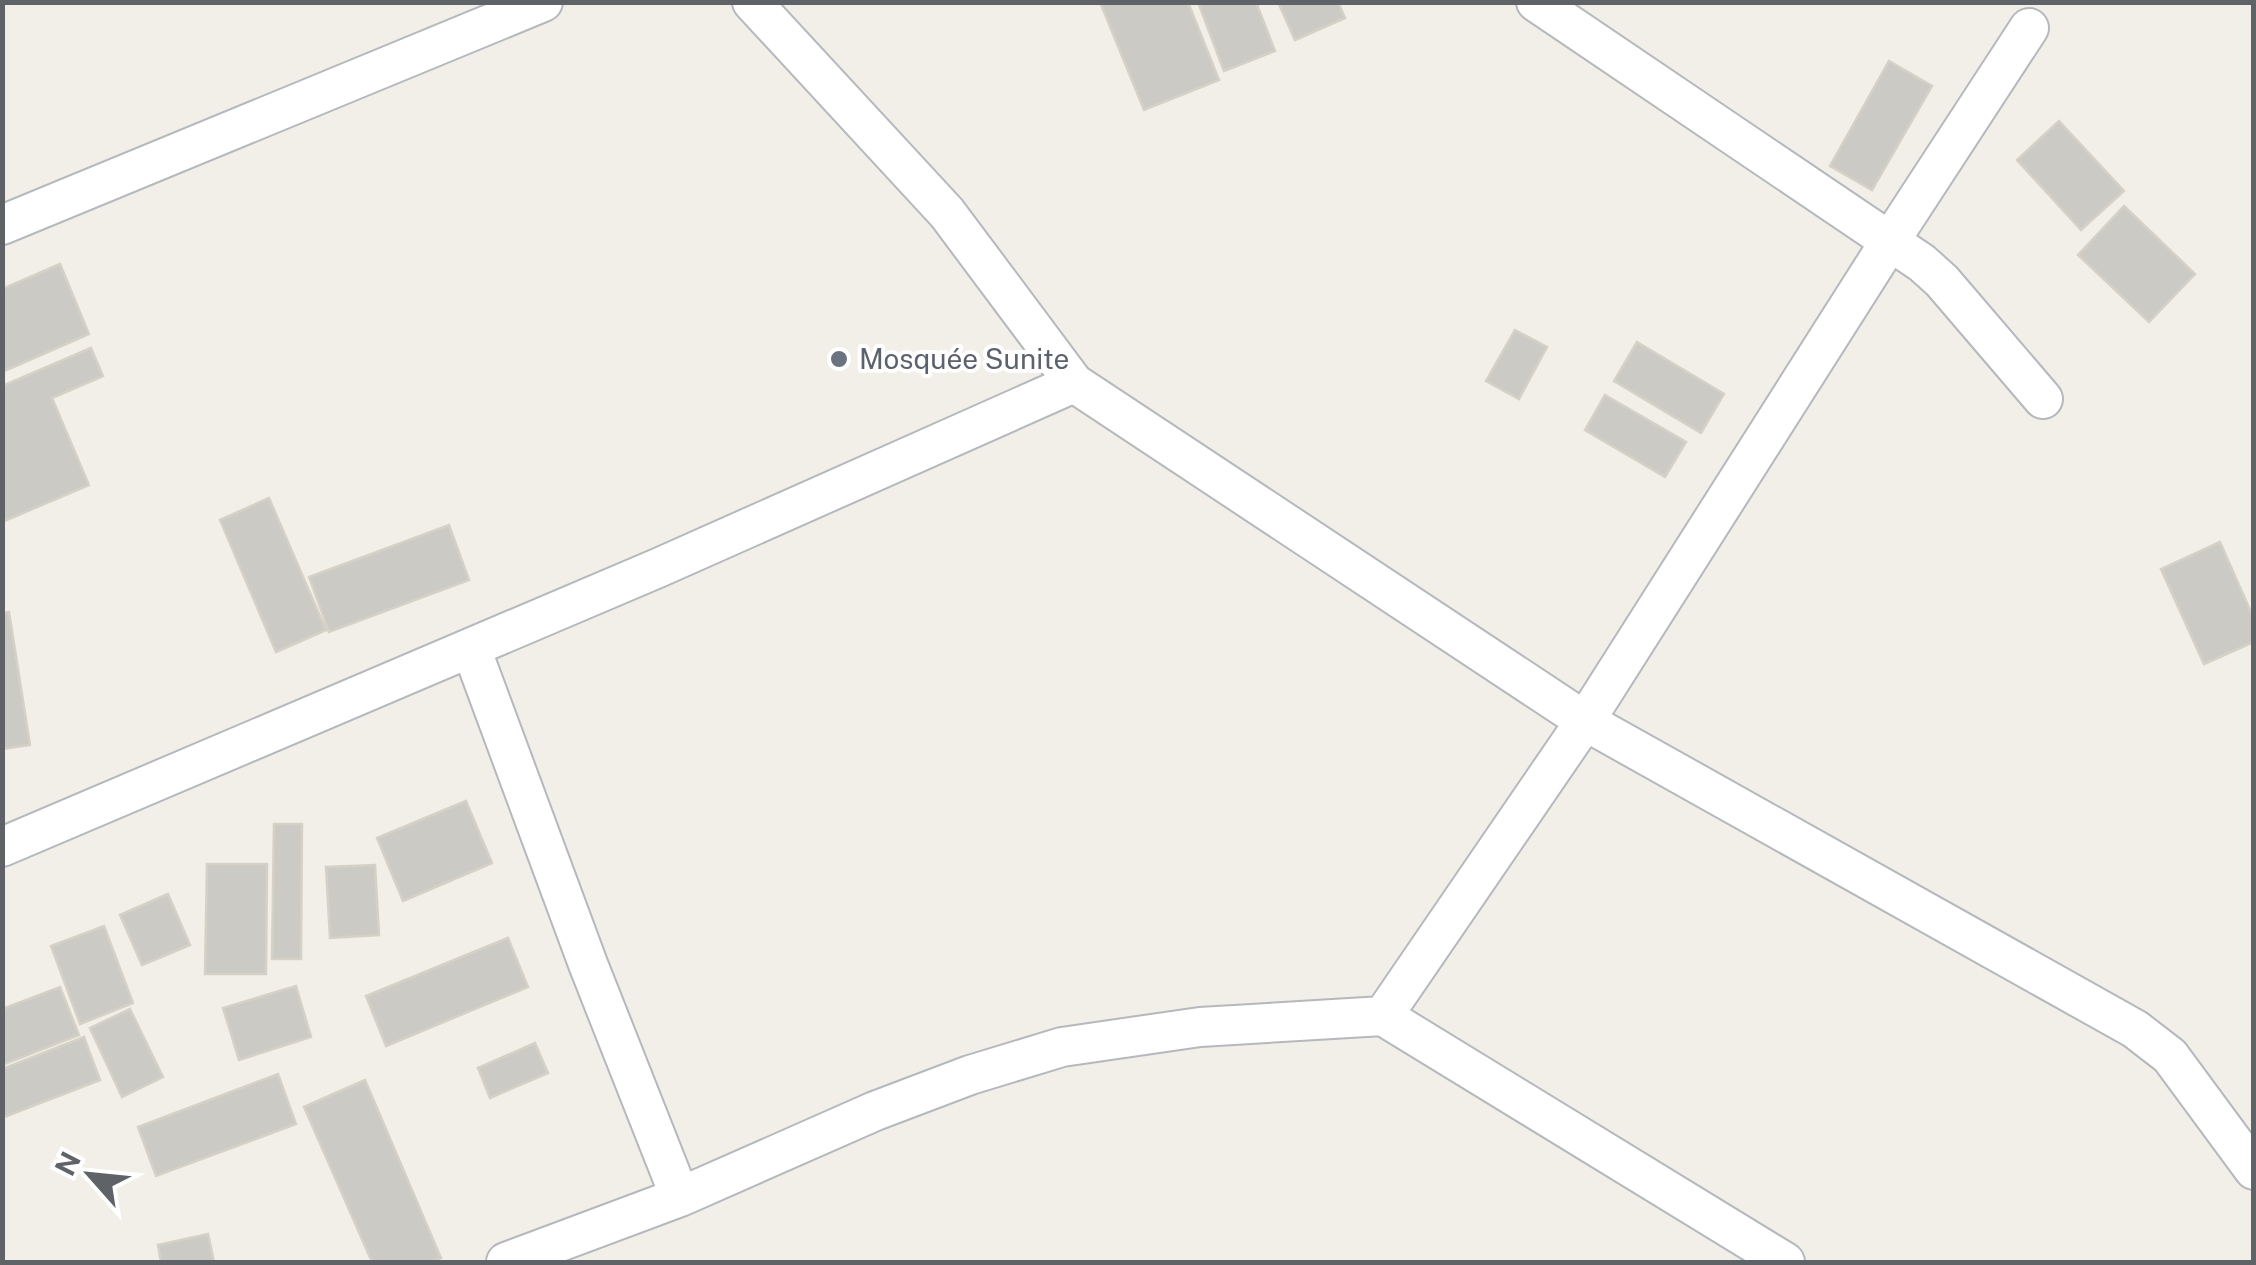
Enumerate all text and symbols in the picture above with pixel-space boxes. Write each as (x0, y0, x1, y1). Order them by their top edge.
place label: Mosquée Sunite (859, 342, 1069, 375)
marker: Mosquée Sunite (828, 348, 850, 370)
north arrow (40, 1125, 140, 1225)
text: N (48, 1146, 87, 1181)

